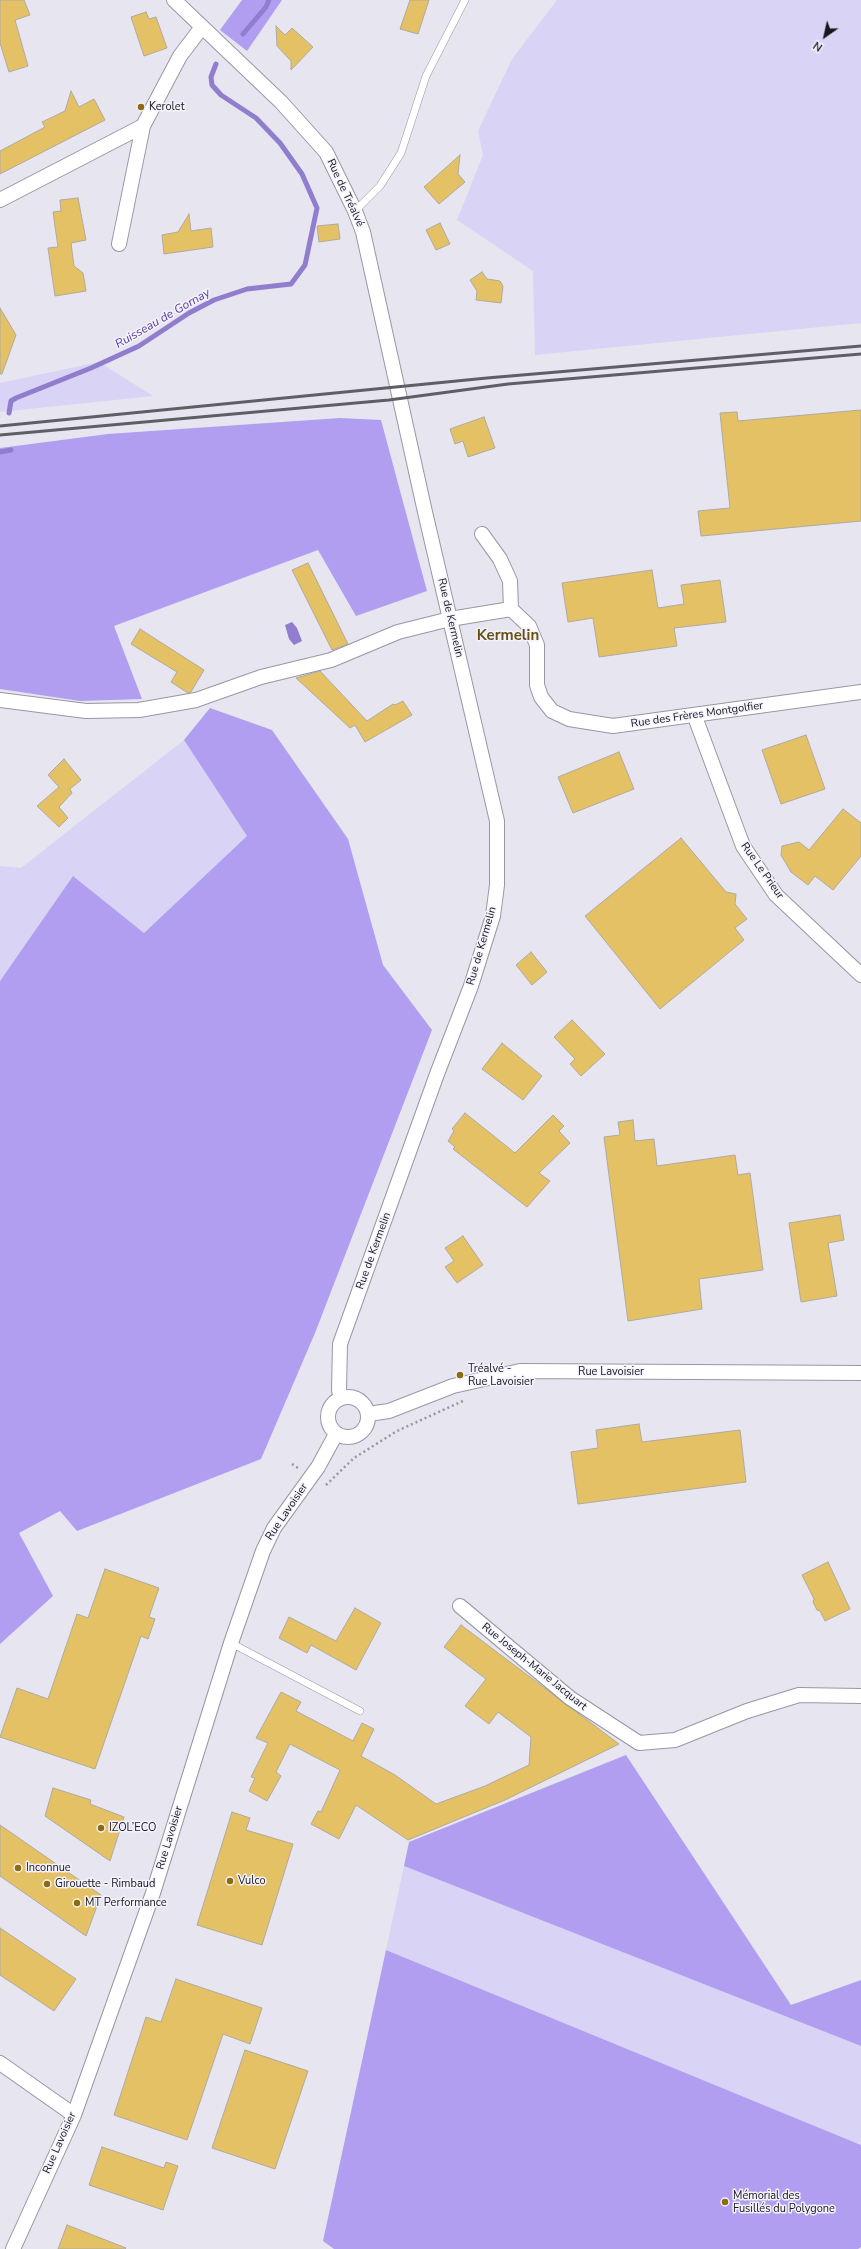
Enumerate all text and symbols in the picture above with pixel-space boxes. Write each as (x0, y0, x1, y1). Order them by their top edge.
north arrow (805, 16, 845, 56)
text: N (810, 38, 826, 55)
place label: Kerolet (149, 100, 184, 114)
marker: Kerolet (136, 102, 146, 112)
street label: Rue de Tréalvé (324, 157, 366, 229)
water label: Ruisseau de Gornay (113, 286, 213, 352)
street label: Rue de Kermelin (434, 577, 466, 659)
district label: Kermelin (477, 627, 539, 645)
street label: Rue des Frères Montgolfier (630, 699, 764, 731)
street label: Rue Le Prieur (738, 840, 786, 902)
street label: Rue de Kermelin (464, 905, 500, 987)
street label: Rue de Kermelin (354, 1211, 394, 1291)
place label: Tréalvé - Rue Lavoisier (468, 1362, 534, 1388)
street label: Rue Lavoisier (578, 1365, 644, 1379)
marker: Tréalvé - Rue Lavoisier (455, 1370, 465, 1380)
street label: Rue Lavoisier (263, 1481, 311, 1543)
street label: Rue Joseph-Marie Jacquart (479, 1620, 589, 1714)
street label: Rue Lavoisier (154, 1805, 186, 1871)
place label: IZOL’ECO (109, 1821, 156, 1835)
marker: IZOL’ECO (96, 1823, 106, 1833)
place label: Inconnue (26, 1861, 71, 1875)
marker: Inconnue (13, 1863, 23, 1873)
place label: Vulco (238, 1874, 265, 1888)
marker: Vulco (225, 1876, 235, 1886)
place label: Girouette - Rimbaud (55, 1877, 155, 1891)
marker: Girouette - Rimbaud (42, 1879, 52, 1889)
place label: MT Performance (85, 1896, 167, 1910)
marker: MT Performance (72, 1898, 82, 1908)
street label: Rue Lavoisier (41, 2110, 79, 2176)
place label: Mémorial des Fusillés du Polygone (733, 2189, 835, 2215)
marker: Mémorial des Fusillés du Polygone (720, 2197, 730, 2207)

